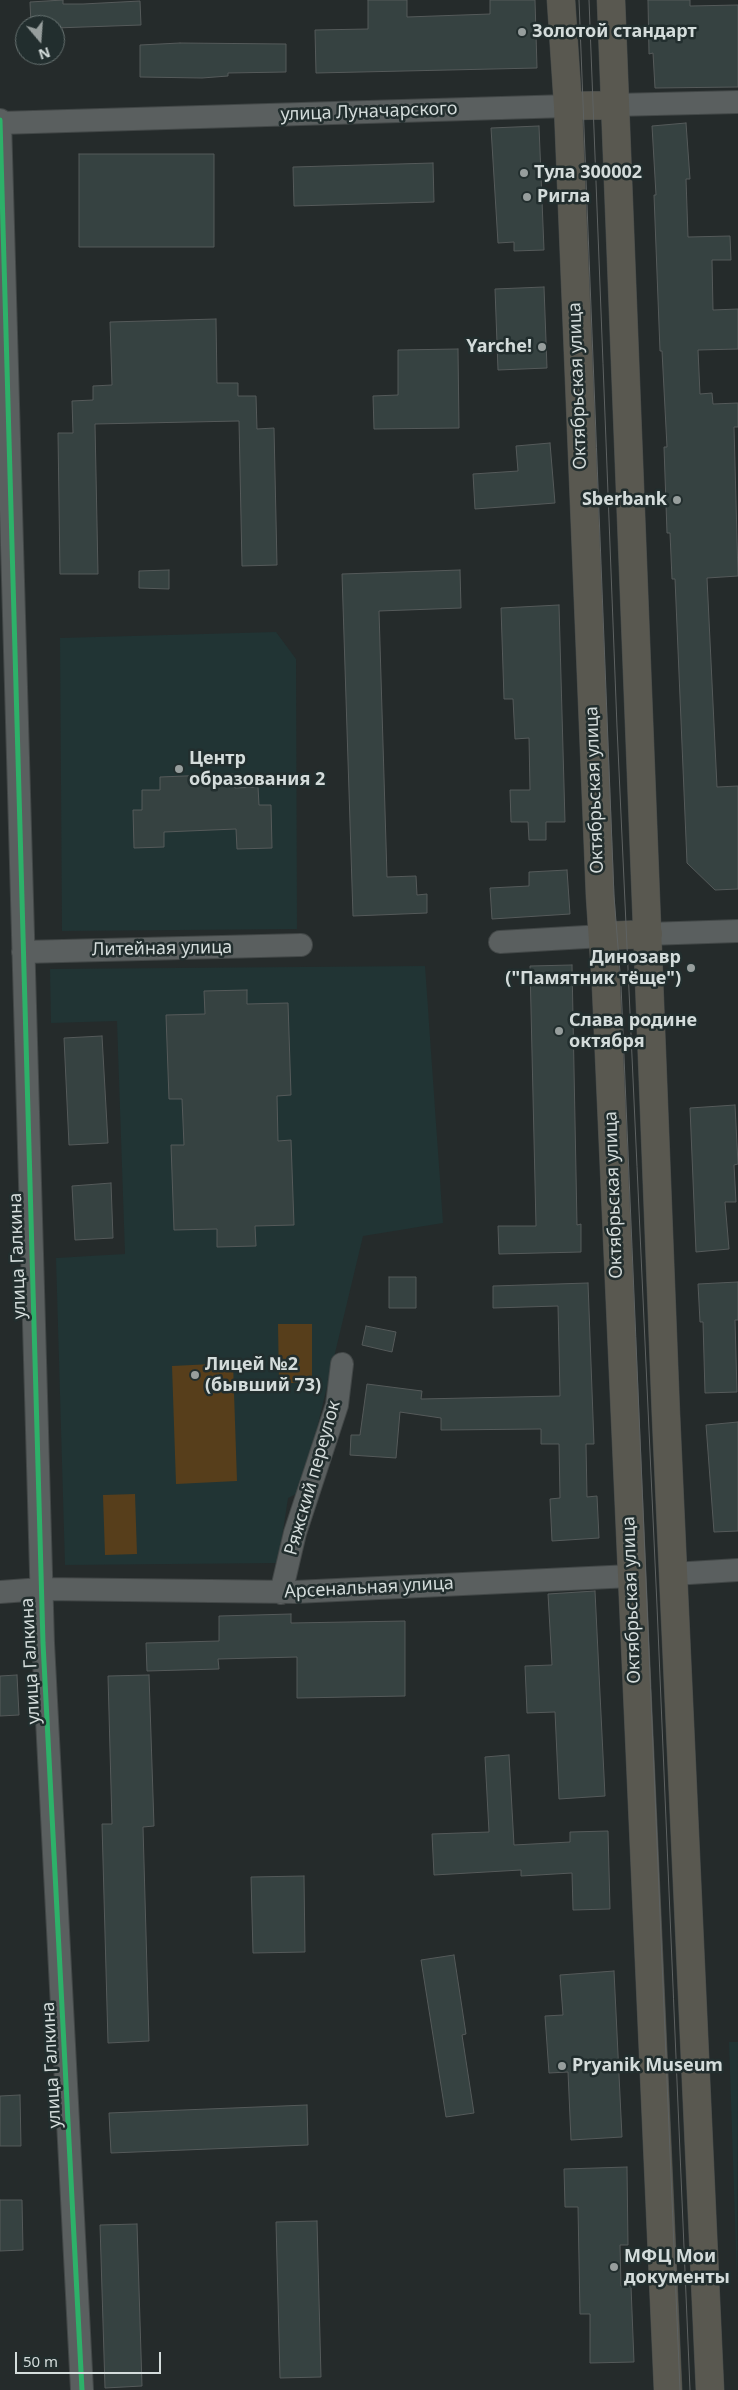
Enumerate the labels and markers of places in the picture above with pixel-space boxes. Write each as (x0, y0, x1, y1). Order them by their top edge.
place label: Золотой стандарт (532, 21, 697, 43)
marker: Золотой стандарт (516, 26, 528, 38)
place label: Тула 300002 (534, 162, 642, 184)
marker: Тула 300002 (518, 167, 530, 179)
place label: Ригла (537, 186, 590, 208)
marker: Ригла (521, 191, 533, 203)
place label: Yarche! (466, 336, 532, 358)
marker: Yarche! (536, 341, 548, 353)
place label: Sberbank (582, 489, 667, 511)
marker: Sberbank (671, 494, 683, 506)
place label: Центр образования 2 (189, 748, 325, 791)
marker: Центр образования 2 (173, 763, 185, 775)
place label: Динозавр ("Памятник тёще") (505, 947, 681, 990)
marker: Динозавр ("Памятник тёще") (685, 962, 697, 974)
place label: Слава родине октября (569, 1010, 697, 1052)
marker: Слава родине октября (553, 1025, 565, 1037)
place label: Лицей №2 (бывший 73) (205, 1354, 321, 1396)
marker: Лицей №2 (бывший 73) (189, 1369, 201, 1381)
place label: Pryanik Museum (572, 2055, 723, 2077)
marker: Pryanik Museum (556, 2060, 568, 2072)
place label: МФЦ Мои документы (624, 2246, 730, 2288)
marker: МФЦ Мои документы (608, 2261, 620, 2273)

